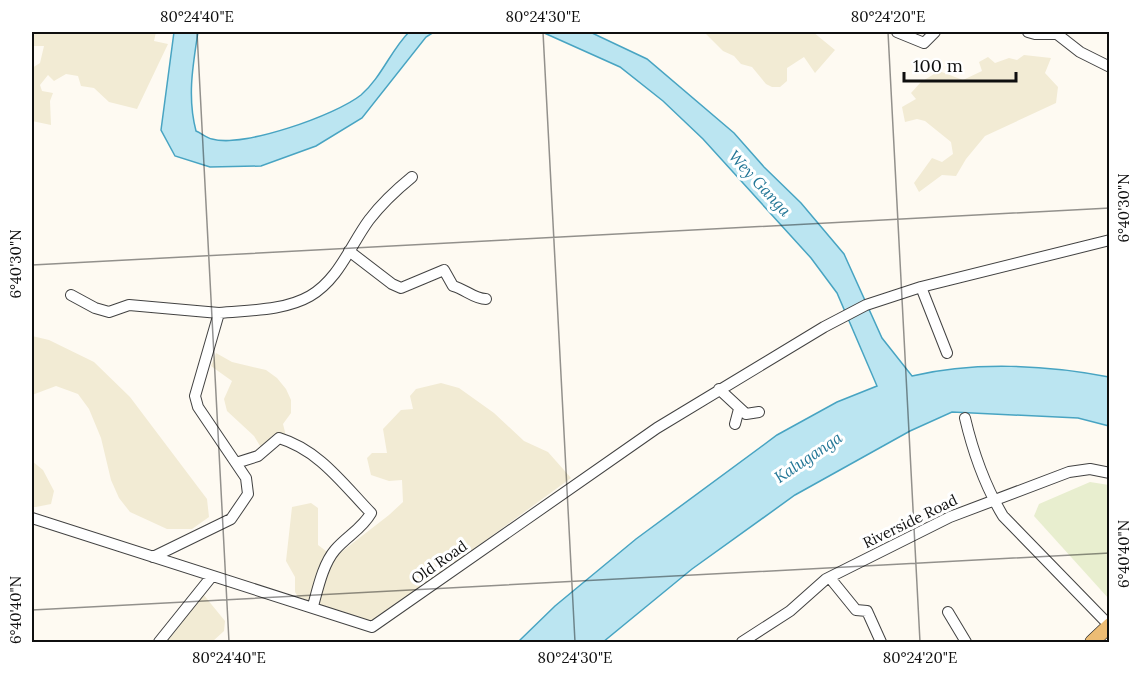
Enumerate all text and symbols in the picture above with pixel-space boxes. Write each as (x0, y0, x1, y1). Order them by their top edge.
text: 80°24'40"E (160, 7, 234, 26)
text: 80°24'30"E (506, 7, 580, 26)
text: 80°24'20"E (851, 7, 925, 26)
scale bar (904, 45, 1016, 83)
text: 100 m (913, 54, 963, 77)
water label: Wey Ganga (724, 146, 796, 220)
text: 6°40'30"N (1114, 173, 1133, 243)
text: 6°40'30"N (6, 229, 25, 299)
water label: Kaluganga (770, 427, 846, 487)
street label: Riverside Road (860, 490, 960, 552)
text: 6°40'40"N (1114, 520, 1133, 588)
street label: Old Road (407, 536, 471, 588)
text: 6°40'40"N (6, 576, 25, 644)
text: 80°24'40"E (192, 648, 266, 667)
text: 80°24'30"E (538, 648, 612, 667)
text: 80°24'20"E (883, 648, 957, 667)

